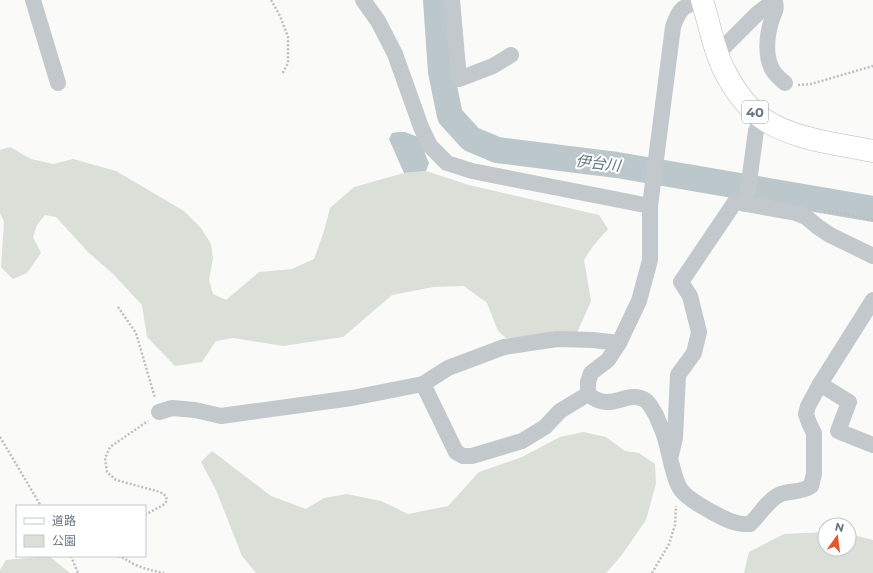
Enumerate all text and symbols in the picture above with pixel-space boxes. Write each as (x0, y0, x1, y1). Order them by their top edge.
road number: 40 (742, 101, 768, 123)
water label: 伊台川 (575, 151, 623, 175)
legend (16, 505, 146, 557)
text: 道路 (52, 513, 76, 528)
north arrow (817, 517, 857, 557)
text: N (833, 519, 845, 535)
text: 公園 (52, 533, 76, 548)

